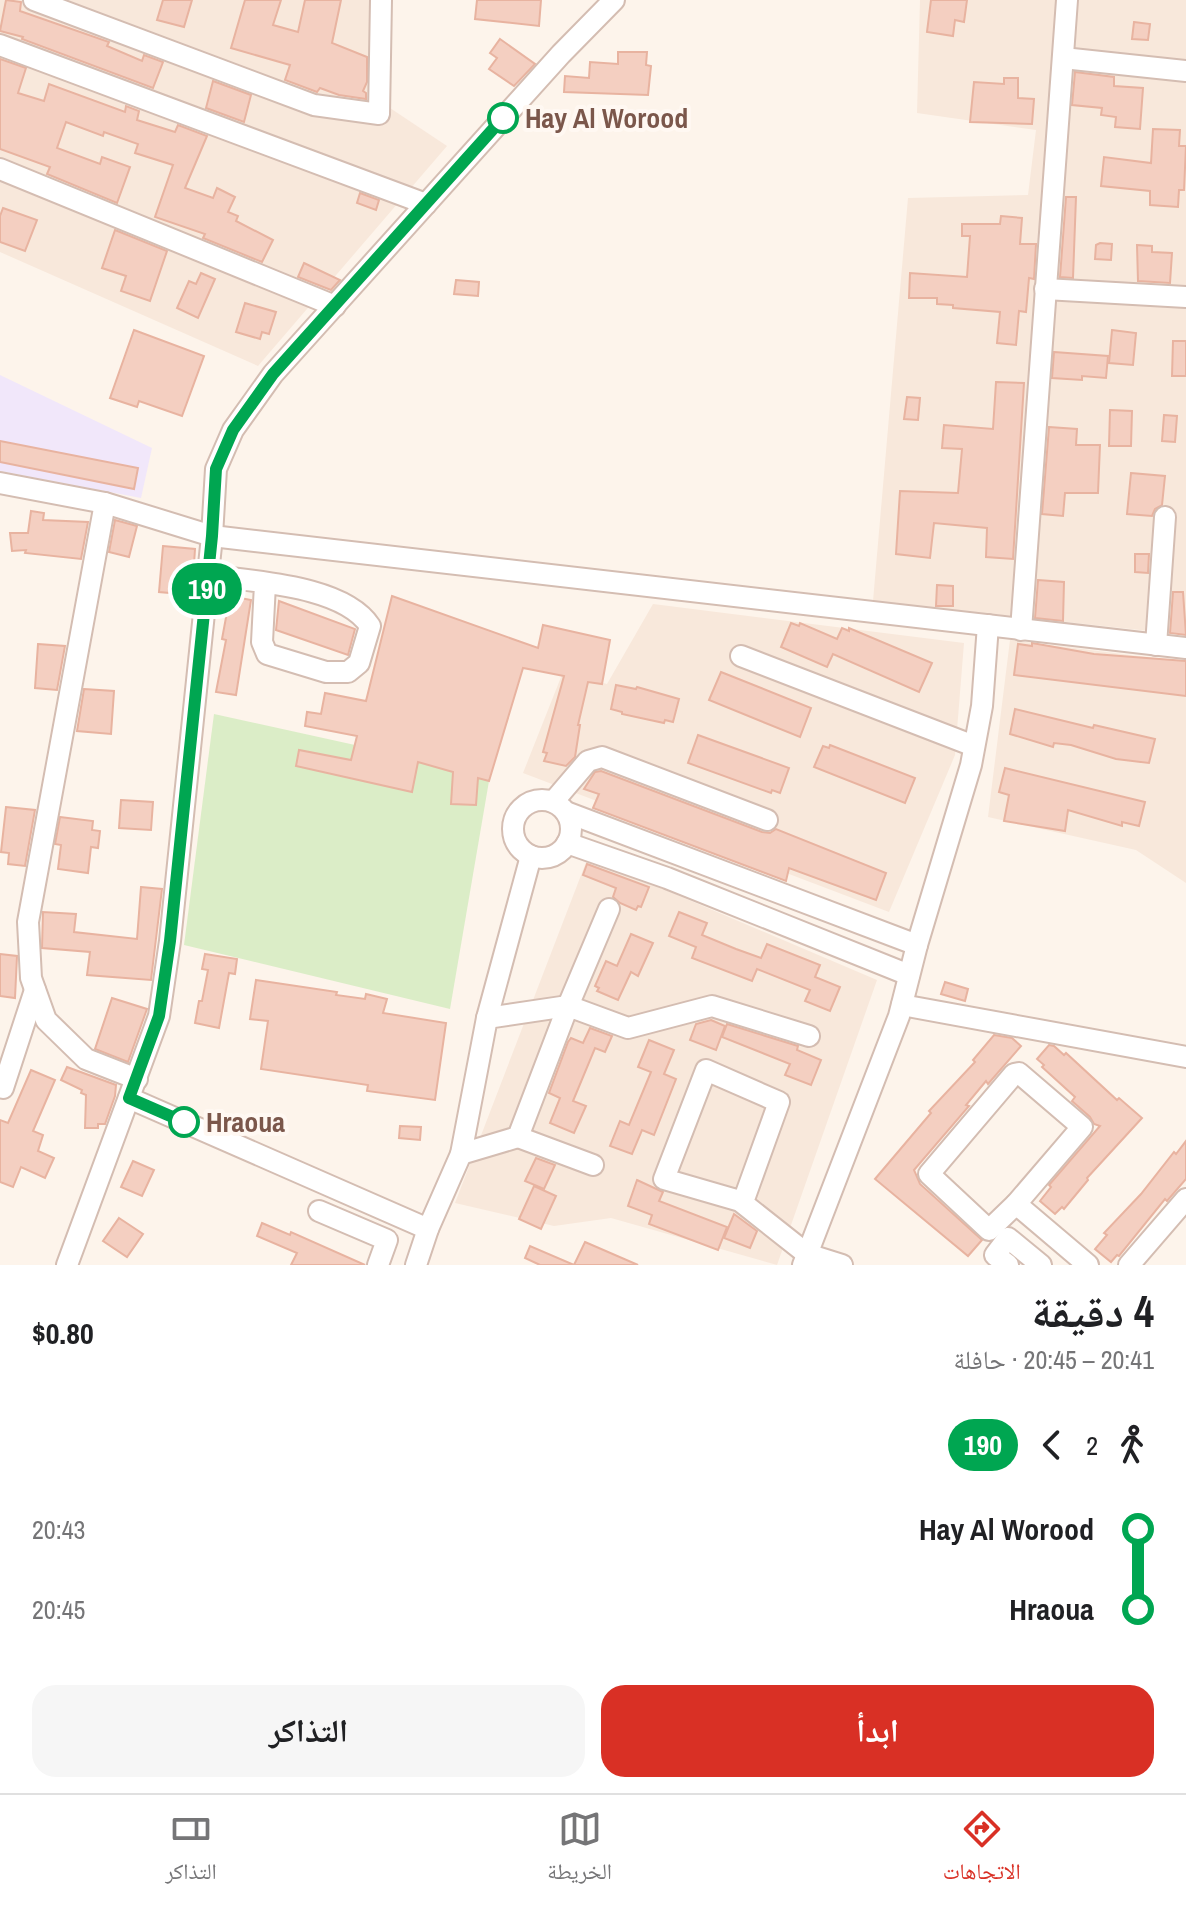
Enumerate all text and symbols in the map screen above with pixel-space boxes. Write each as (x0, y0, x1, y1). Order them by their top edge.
place label: Hay Al Worood (525, 99, 688, 137)
marker: Hay Al Worood (488, 103, 518, 133)
line badge: 190 (161, 563, 253, 615)
text: 190 (188, 570, 226, 608)
place label: Hraoua (206, 1103, 285, 1141)
marker: Hraoua (169, 1107, 199, 1137)
text: 4 دقيقة (1031, 1281, 1154, 1341)
text: $0.80 (32, 1313, 94, 1353)
text: 20:41 – 20:45 · حافلة (954, 1342, 1154, 1377)
icon: back (1030, 1423, 1074, 1467)
icon: walk (1110, 1423, 1154, 1467)
text: 190 (964, 1426, 1002, 1464)
text: 2 (1086, 1428, 1098, 1463)
text: Hay Al Worood (919, 1509, 1094, 1549)
text: 20:43 (32, 1512, 85, 1547)
text: Hraoua (1009, 1589, 1094, 1629)
text: 20:45 (32, 1592, 85, 1627)
button: التذاكر (32, 1685, 585, 1777)
button: ابدأ (601, 1685, 1154, 1777)
tab: التذاكر (165, 1807, 217, 1893)
tab: الخريطة (547, 1807, 612, 1893)
tab: الاتجاهات (943, 1807, 1021, 1893)

